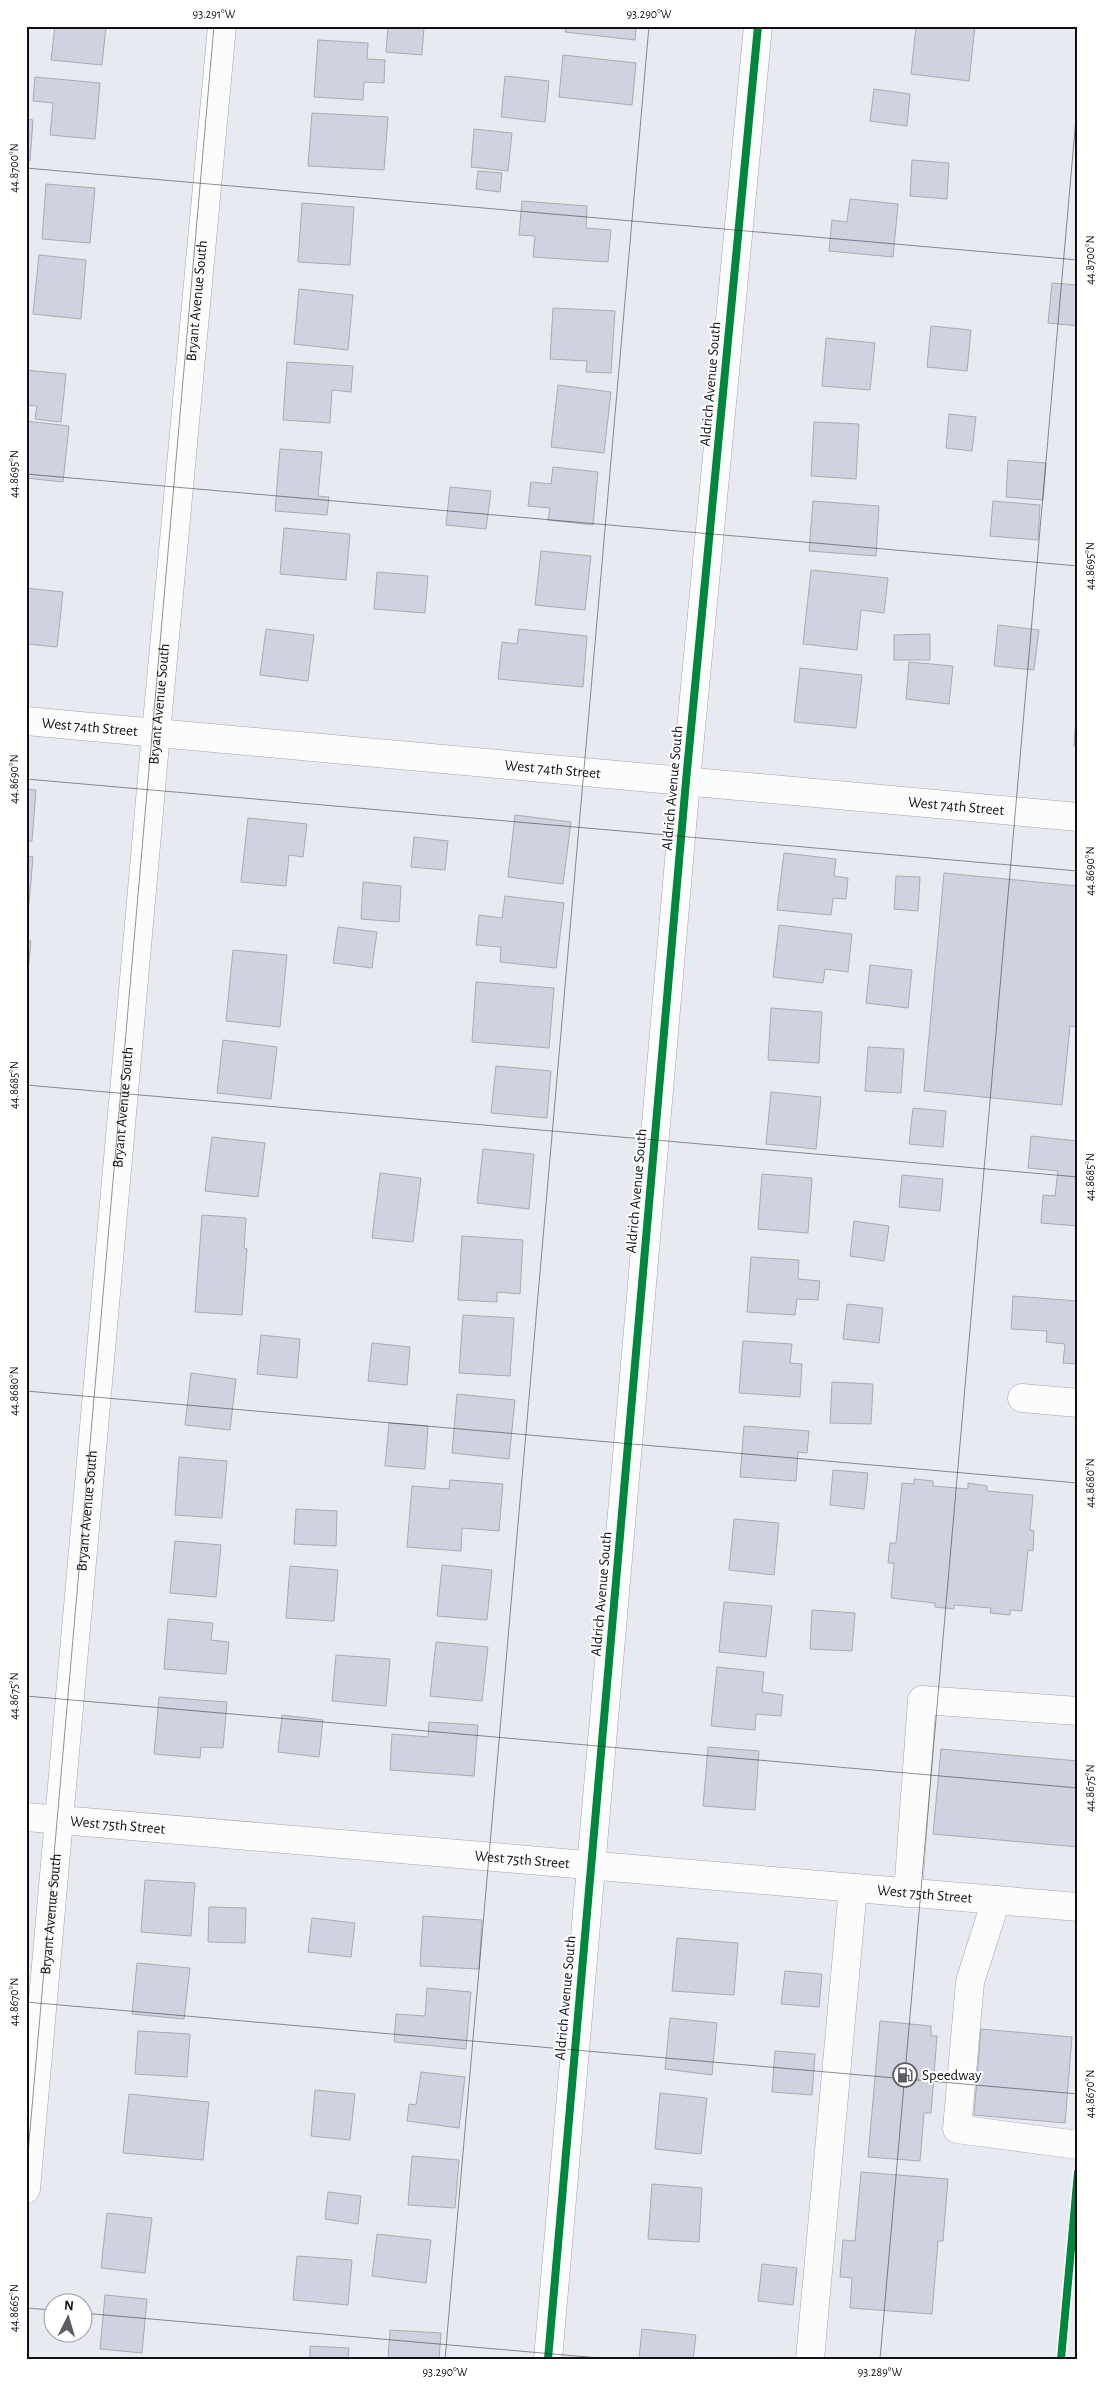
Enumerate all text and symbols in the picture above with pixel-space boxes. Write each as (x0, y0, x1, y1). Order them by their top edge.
text: 93.291°W (193, 8, 236, 20)
text: 93.290°W (626, 8, 672, 20)
text: 44.8700°N (8, 143, 20, 193)
text: 44.8700°N (1084, 235, 1096, 285)
street label: Bryant Avenue South (184, 239, 210, 362)
street label: Aldrich Avenue South (698, 321, 723, 447)
text: 44.8695°N (8, 450, 20, 498)
text: 44.8695°N (1084, 542, 1096, 590)
street label: Bryant Avenue South (146, 643, 172, 765)
street label: West 74th Street (41, 715, 139, 739)
street label: Aldrich Avenue South (660, 725, 685, 851)
text: 44.8690°N (8, 754, 20, 804)
street label: West 74th Street (504, 758, 602, 781)
street label: West 74th Street (907, 795, 1005, 818)
text: 44.8690°N (1084, 846, 1096, 896)
street label: Bryant Avenue South (110, 1046, 136, 1169)
text: 44.8685°N (8, 1061, 20, 1109)
street label: Aldrich Avenue South (624, 1128, 649, 1254)
text: 44.8685°N (1084, 1153, 1096, 1201)
text: 44.8680°N (8, 1366, 20, 1416)
street label: Bryant Avenue South (74, 1450, 100, 1572)
text: 44.8680°N (1084, 1458, 1096, 1508)
street label: Aldrich Avenue South (589, 1531, 614, 1657)
text: 44.8675°N (8, 1672, 20, 1720)
text: 44.8675°N (1084, 1764, 1096, 1812)
street label: West 75th Street (69, 1814, 166, 1837)
street label: West 75th Street (474, 1848, 571, 1872)
street label: Bryant Avenue South (38, 1853, 64, 1975)
street label: West 75th Street (876, 1883, 973, 1906)
street label: Aldrich Avenue South (553, 1935, 578, 2061)
text: 44.8670°N (8, 1978, 20, 2026)
fuel station icon: Speedway (892, 2062, 918, 2088)
place label: Speedway (922, 2068, 982, 2083)
text: 44.8670°N (1084, 2070, 1096, 2118)
text: 44.8665°N (8, 2284, 20, 2332)
north arrow (42, 2292, 92, 2342)
text: N (64, 2299, 75, 2313)
text: 93.290°W (422, 2366, 468, 2378)
text: 93.289°W (858, 2366, 903, 2378)

